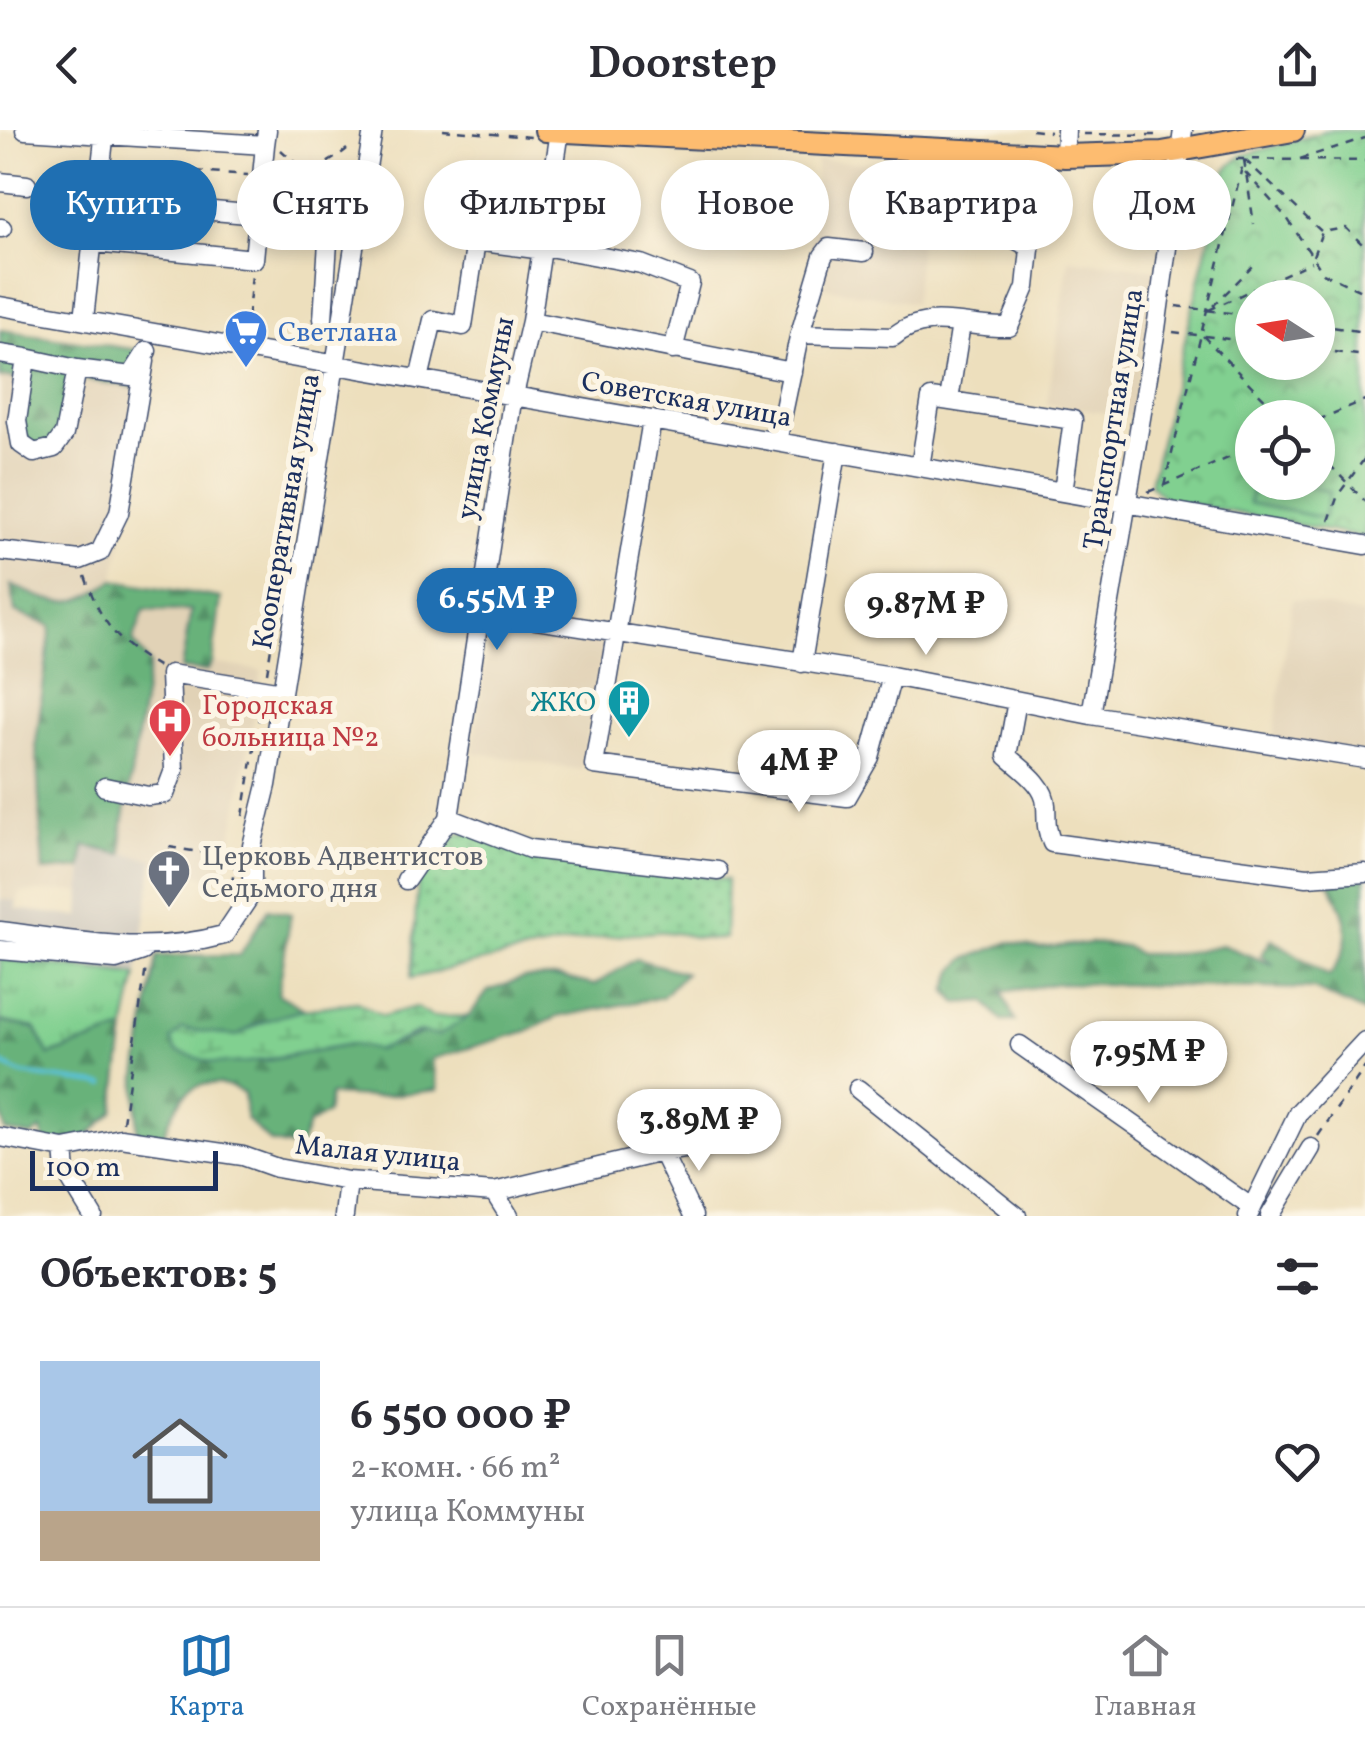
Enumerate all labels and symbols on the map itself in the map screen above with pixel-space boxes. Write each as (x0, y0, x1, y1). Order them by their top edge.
north arrow (1235, 280, 1335, 380)
street label: Транспортная улица (1075, 286, 1154, 553)
supermarket icon: Светлана (223, 308, 269, 369)
place label: Светлана (278, 314, 398, 353)
street label: улица Коммуны (448, 314, 525, 523)
street label: Советская улица (578, 363, 795, 438)
street label: Кооперативная улица (244, 370, 331, 652)
pin: 6.55M ₽ (405, 568, 589, 653)
pin: 9.87M ₽ (834, 573, 1018, 658)
building icon: ЖКО (606, 678, 652, 739)
place label: ЖКО (530, 684, 596, 723)
place label: Городская больница №2 (202, 687, 379, 758)
hospital icon: Городская больница №2 (147, 697, 193, 758)
pin: 4M ₽ (740, 730, 858, 815)
place label: Церковь Адвентистов Седьмого дня (202, 838, 484, 909)
church icon: Церковь Адвентистов Седьмого дня (146, 848, 192, 909)
pin: 7.95M ₽ (1057, 1021, 1241, 1106)
pin: 3.89M ₽ (607, 1089, 791, 1174)
street label: Малая улица (293, 1126, 463, 1183)
scale bar (30, 1146, 218, 1190)

